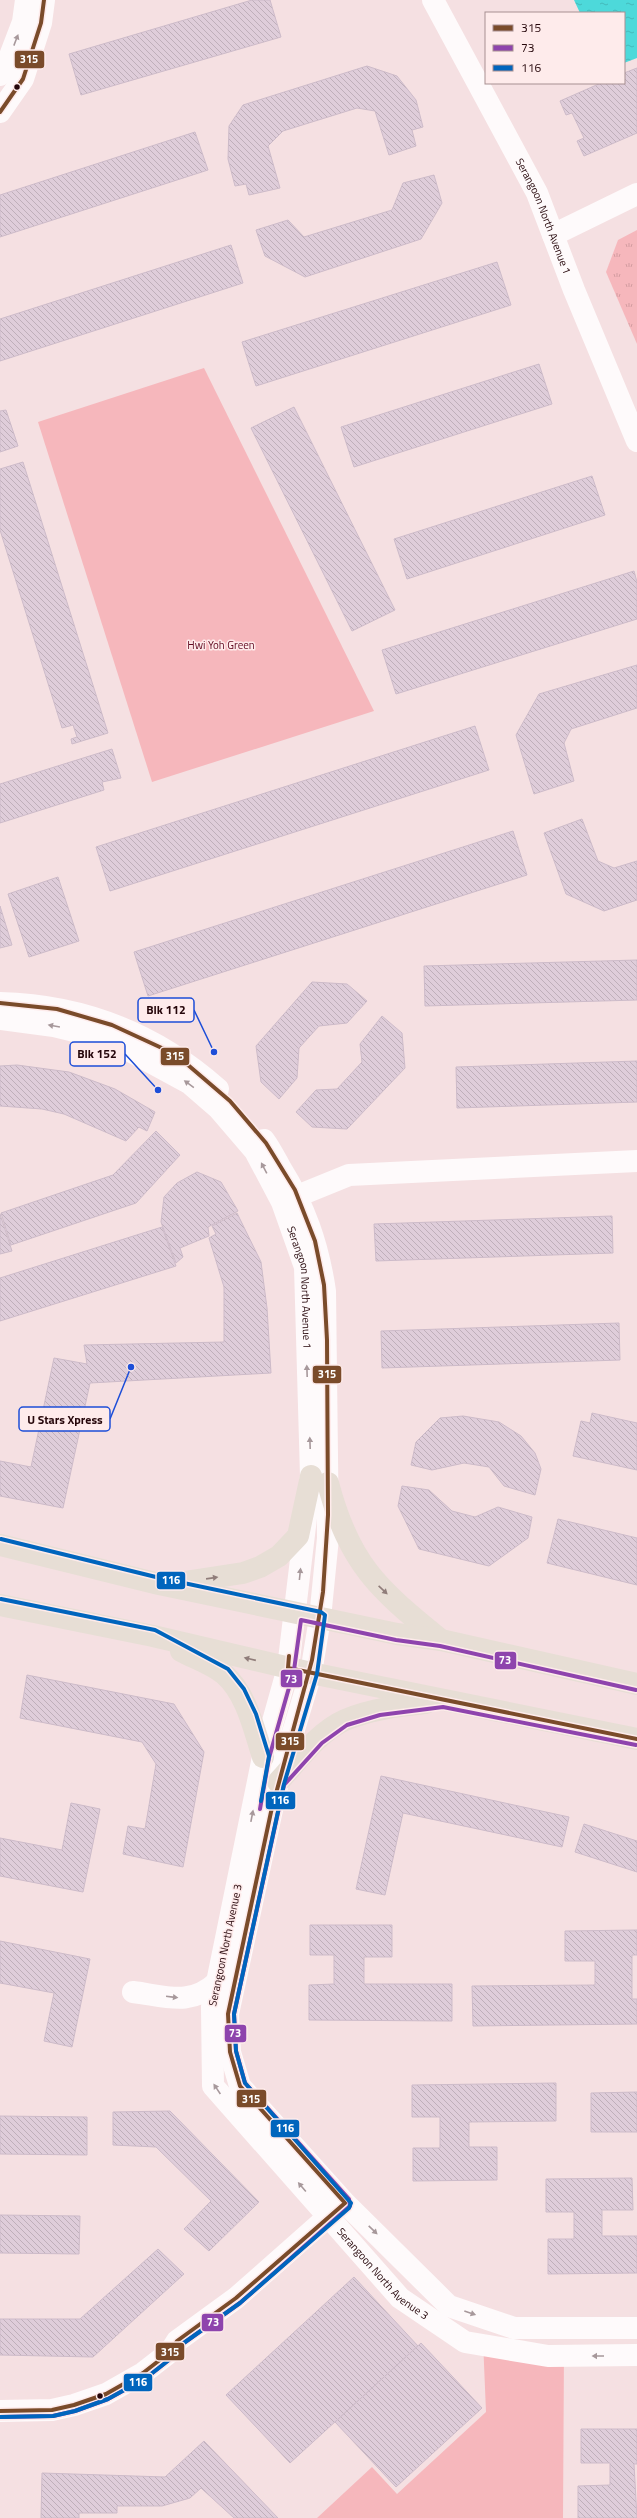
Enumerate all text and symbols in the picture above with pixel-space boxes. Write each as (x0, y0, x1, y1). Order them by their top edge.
legend (485, 12, 625, 84)
text: 315 (521, 18, 541, 37)
one-way arrow (13, 34, 19, 45)
text: 73 (521, 38, 534, 57)
line badge: 315 (14, 50, 45, 69)
text: 315 (20, 51, 38, 67)
text: 116 (521, 58, 541, 77)
unlabelled marker (12, 82, 22, 92)
street label: Serangoon North Avenue 1 (512, 155, 575, 276)
park label: Hwi Yoh Green (187, 637, 255, 653)
callout: Blk 112 (138, 998, 194, 1022)
text: Blk 112 (146, 1000, 186, 1019)
one-way arrow (47, 1023, 60, 1029)
callout: Blk 152 (70, 1042, 125, 1066)
text: Blk 152 (77, 1044, 117, 1063)
line badge: 315 (160, 1047, 190, 1066)
text: 315 (166, 1048, 184, 1064)
one-way arrow (184, 1080, 194, 1088)
one-way arrow (260, 1162, 267, 1174)
street label: Serangoon North Avenue 1 (283, 1224, 315, 1349)
one-way arrow (304, 1364, 310, 1377)
line badge: 315 (312, 1365, 342, 1384)
text: 315 (318, 1366, 336, 1382)
callout: U Stars Xpress (19, 1407, 110, 1431)
text: U Stars Xpress (27, 1410, 103, 1429)
one-way arrow (307, 1436, 313, 1449)
one-way arrow (297, 1568, 304, 1580)
line badge: 116 (156, 1571, 186, 1590)
text: 116 (162, 1572, 180, 1588)
one-way arrow (206, 1575, 218, 1581)
one-way arrow (378, 1585, 388, 1595)
line badge: 73 (494, 1651, 517, 1670)
text: 73 (499, 1652, 511, 1668)
one-way arrow (244, 1656, 256, 1662)
line badge: 73 (280, 1669, 303, 1688)
text: 73 (285, 1671, 297, 1687)
line badge: 315 (275, 1732, 305, 1751)
text: 315 (281, 1733, 299, 1749)
line badge: 116 (265, 1791, 296, 1810)
text: 116 (271, 1792, 289, 1808)
one-way arrow (249, 1810, 255, 1822)
street label: Serangoon North Avenue 3 (204, 1882, 246, 2008)
one-way arrow (166, 1994, 178, 2000)
line badge: 73 (224, 2024, 247, 2043)
text: 73 (229, 2025, 241, 2041)
one-way arrow (213, 2084, 221, 2095)
line badge: 315 (236, 2089, 267, 2108)
text: 315 (242, 2091, 260, 2107)
line badge: 116 (270, 2119, 300, 2138)
text: 116 (276, 2120, 294, 2136)
one-way arrow (298, 2181, 307, 2192)
street label: Serangoon North Avenue 3 (333, 2224, 432, 2323)
one-way arrow (368, 2225, 378, 2235)
one-way arrow (465, 2311, 477, 2317)
line badge: 73 (201, 2313, 224, 2332)
text: 73 (207, 2314, 219, 2330)
line badge: 315 (155, 2342, 185, 2361)
text: 315 (161, 2344, 179, 2360)
one-way arrow (591, 2353, 604, 2359)
line badge: 116 (123, 2373, 153, 2392)
text: 116 (129, 2374, 147, 2390)
unlabelled marker (95, 2391, 105, 2401)

